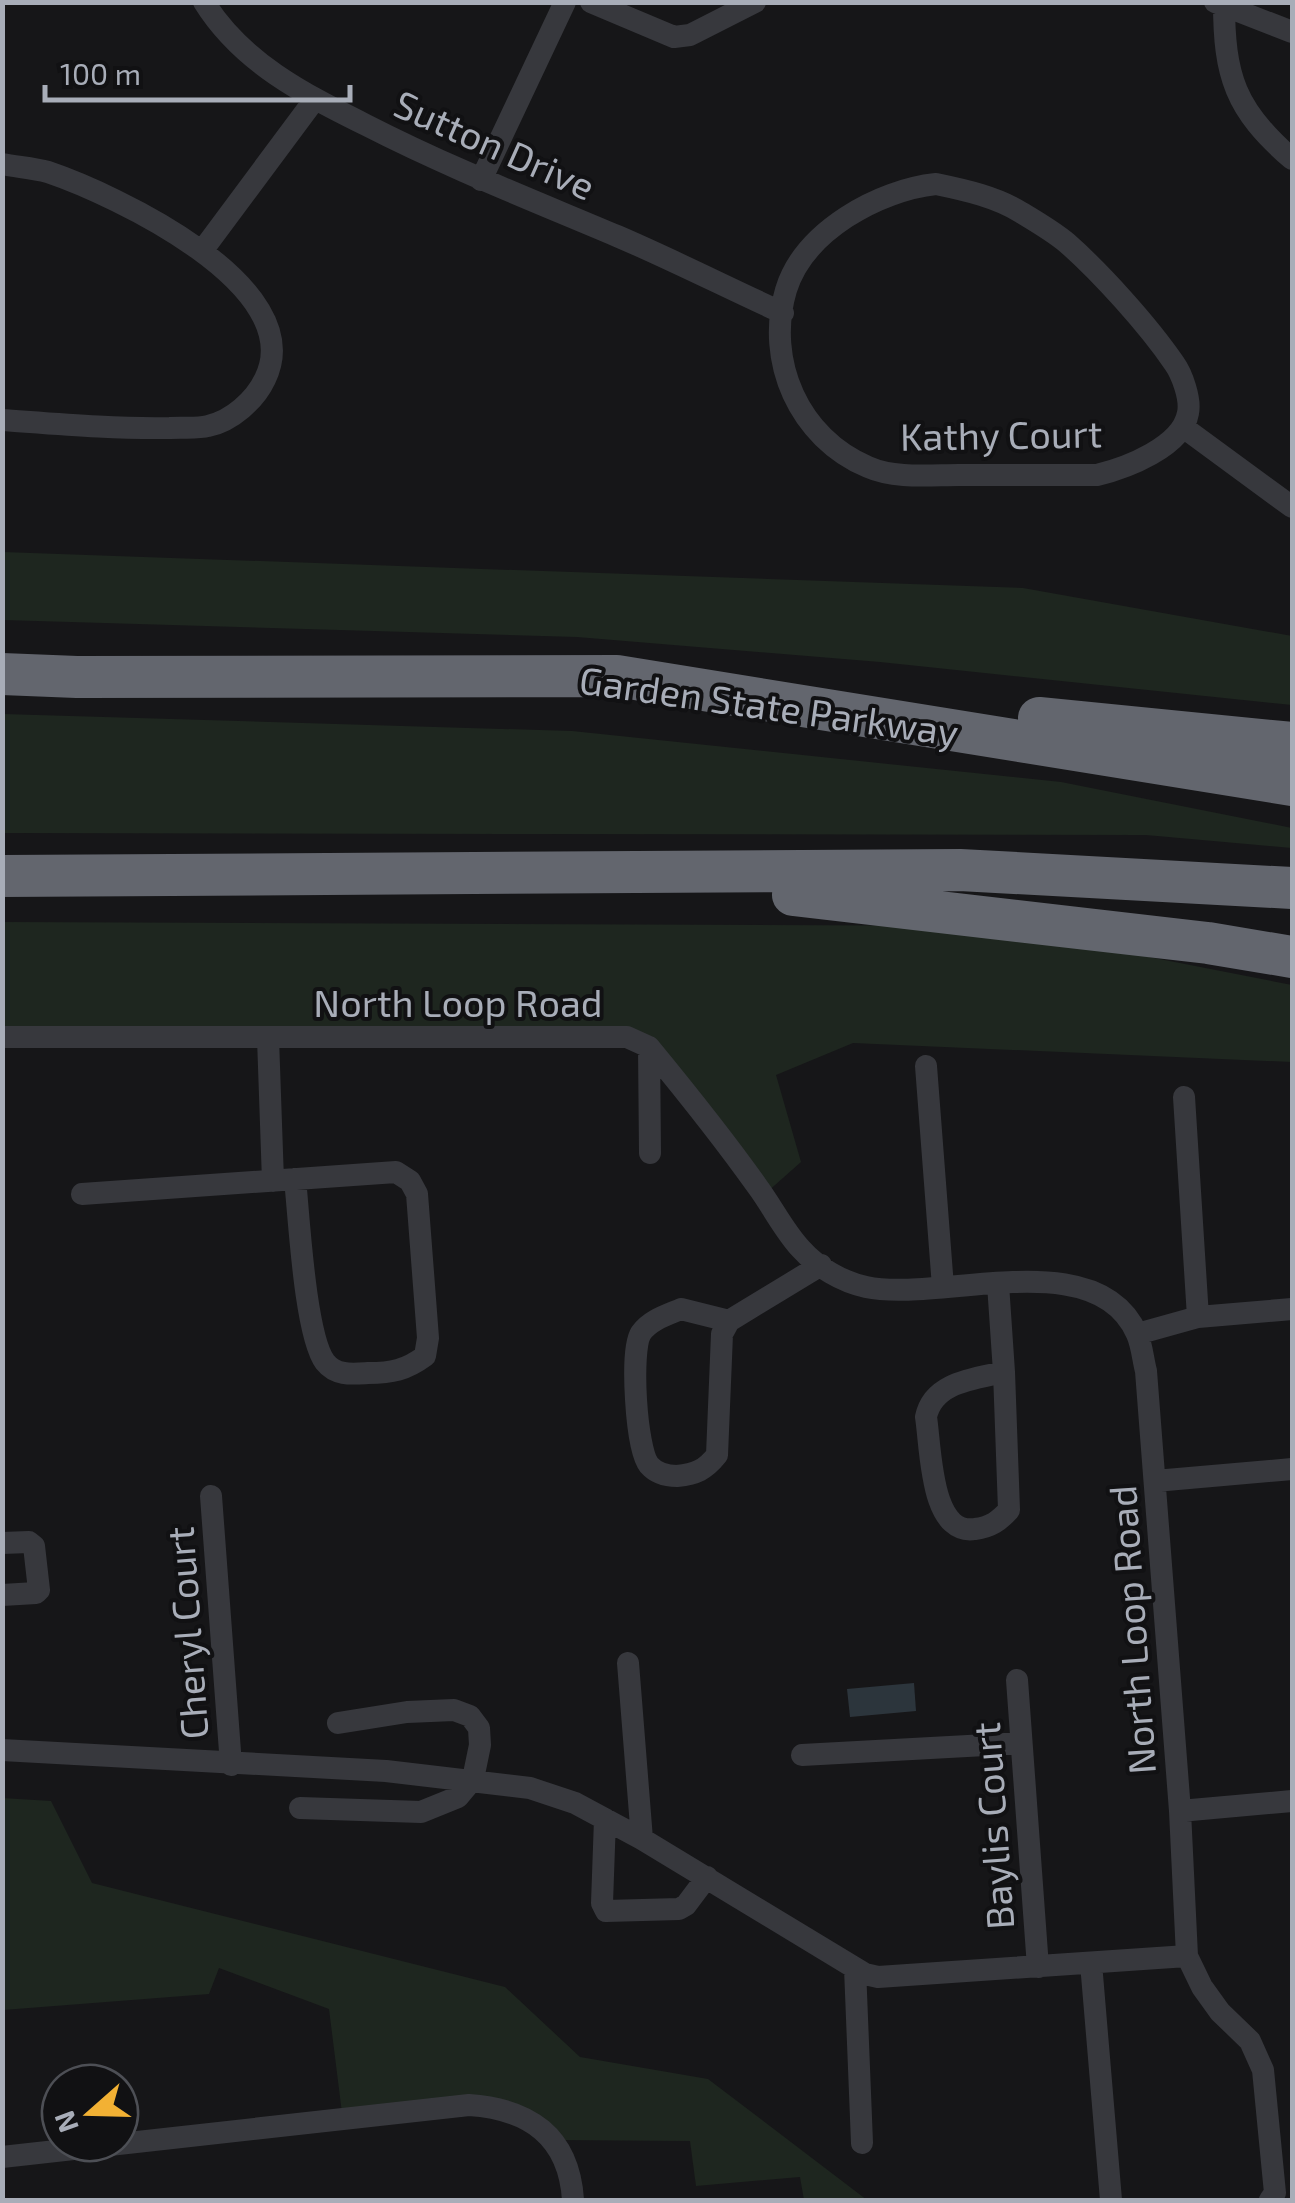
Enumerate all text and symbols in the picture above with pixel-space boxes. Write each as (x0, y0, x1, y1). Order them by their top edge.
scale bar (45, 40, 350, 102)
text: 100 m (60, 55, 141, 91)
street label: Sutton Drive (388, 79, 602, 209)
street label: Kathy Court (899, 409, 1103, 459)
street label: Garden State Parkway (577, 656, 961, 754)
street label: North Loop Road (313, 979, 603, 1025)
street label: North Loop Road (1098, 1484, 1164, 1776)
street label: Cheryl Court (156, 1525, 216, 1741)
street label: Baylis Court (962, 1721, 1022, 1931)
north arrow (40, 2063, 140, 2163)
text: N (46, 2107, 85, 2137)

